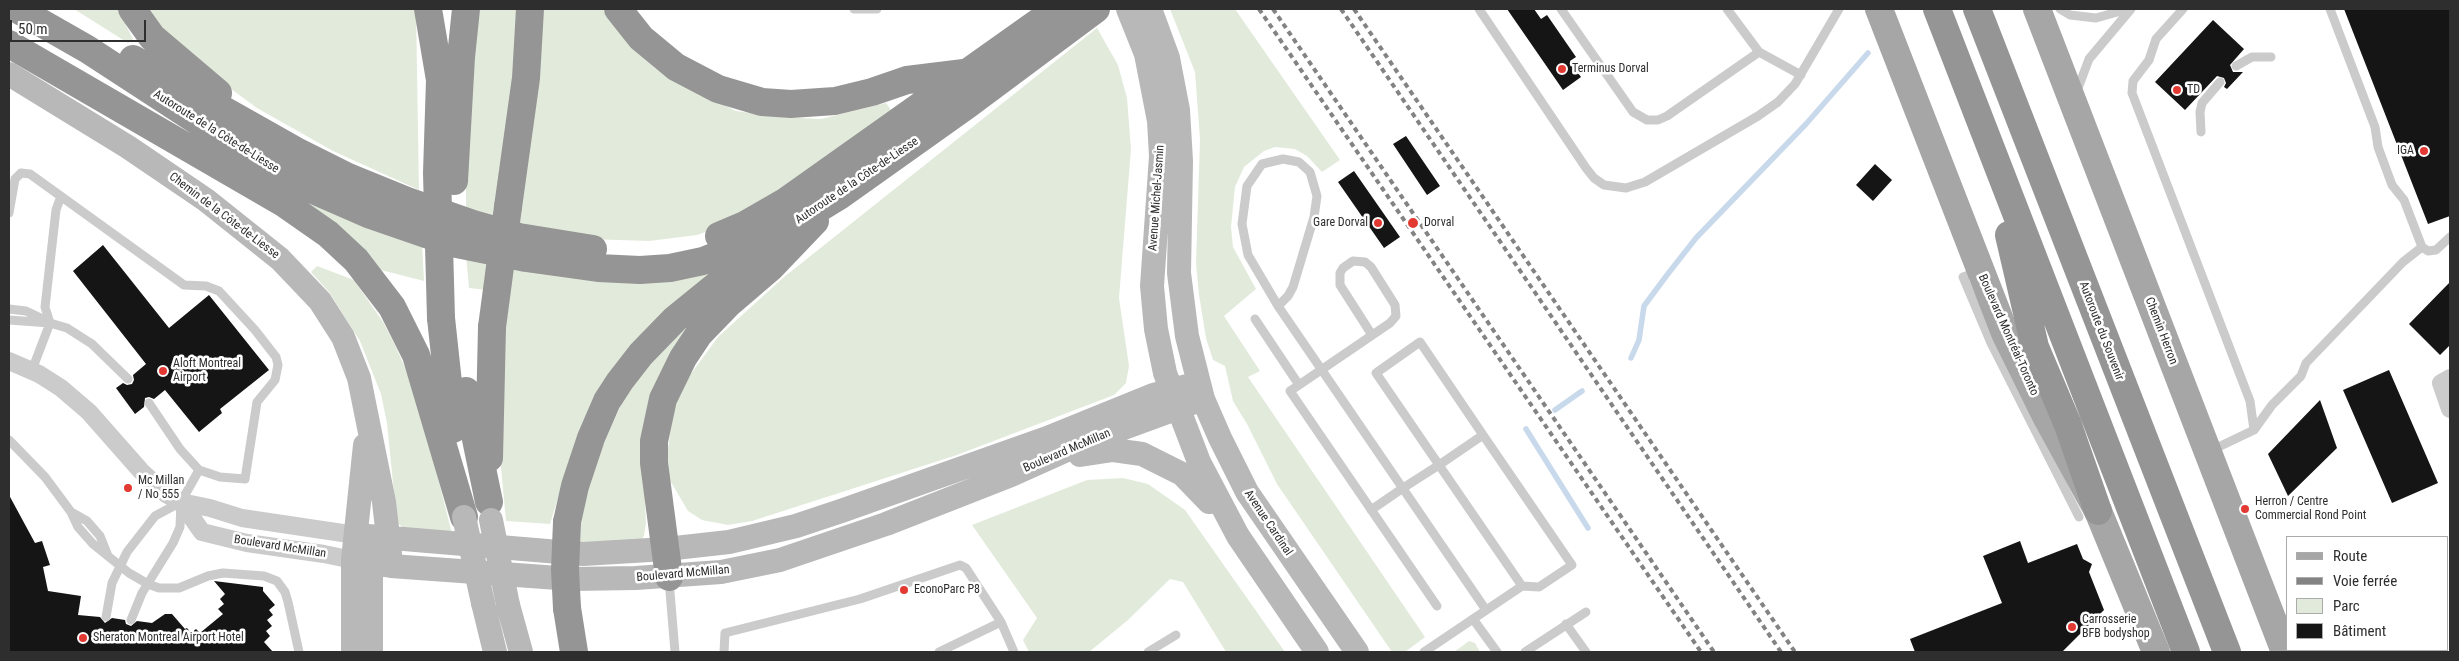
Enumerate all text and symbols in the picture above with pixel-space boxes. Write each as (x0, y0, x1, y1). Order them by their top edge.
scale bar (12, 10, 149, 42)
text: 50 m (18, 20, 48, 38)
place label: Terminus Dorval (1572, 62, 1649, 76)
marker: Terminus Dorval (1556, 63, 1568, 75)
place label: TD (2187, 83, 2200, 97)
marker: TD (2171, 84, 2183, 96)
street label: Autoroute de la Côte-de-Liesse (151, 87, 281, 177)
street label: Autoroute de la Côte-de-Liesse (793, 134, 921, 228)
street label: Avenue Michel-Jasmin (1146, 144, 1168, 252)
place label: IGA (2397, 144, 2414, 158)
marker: IGA (2418, 145, 2430, 157)
street label: Chemin de la Côte-de-Liesse (166, 170, 282, 262)
place label: Gare Dorval (1313, 216, 1368, 230)
marker: Dorval (1406, 216, 1420, 230)
place label: Dorval (1424, 216, 1454, 230)
marker: Gare Dorval (1372, 217, 1384, 229)
street label: Boulevard Montréal-Toronto (1975, 272, 2041, 398)
street label: Autoroute du Souvenir (2075, 279, 2127, 383)
street label: Chemin Herron (2142, 295, 2180, 367)
place label: Aloft Montreal Airport (173, 357, 241, 385)
marker: Aloft Montreal Airport (157, 365, 169, 377)
street label: Boulevard McMillan (1021, 426, 1113, 476)
place label: Mc Millan / No 555 (138, 474, 184, 502)
marker: Mc Millan / No 555 (122, 482, 134, 494)
street label: Avenue Cardinal (1241, 487, 1295, 559)
place label: Herron / Centre Commercial Rond Point (2255, 495, 2366, 523)
marker: Herron / Centre Commercial Rond Point (2239, 503, 2251, 515)
street label: Boulevard McMillan (233, 533, 327, 561)
legend (2286, 536, 2449, 651)
text: Route (2333, 547, 2367, 565)
street label: Boulevard McMillan (636, 563, 730, 585)
text: Voie ferrée (2333, 572, 2397, 590)
place label: EconoParc P8 (914, 583, 980, 597)
marker: EconoParc P8 (898, 584, 910, 596)
text: Parc (2333, 597, 2360, 615)
place label: Carrosserie BFB bodyshop (2082, 613, 2150, 641)
marker: Carrosserie BFB bodyshop (2066, 621, 2078, 633)
text: Bâtiment (2333, 622, 2386, 640)
place label: Sheraton Montreal Airport Hotel (93, 631, 244, 645)
marker: Sheraton Montreal Airport Hotel (77, 632, 89, 644)

